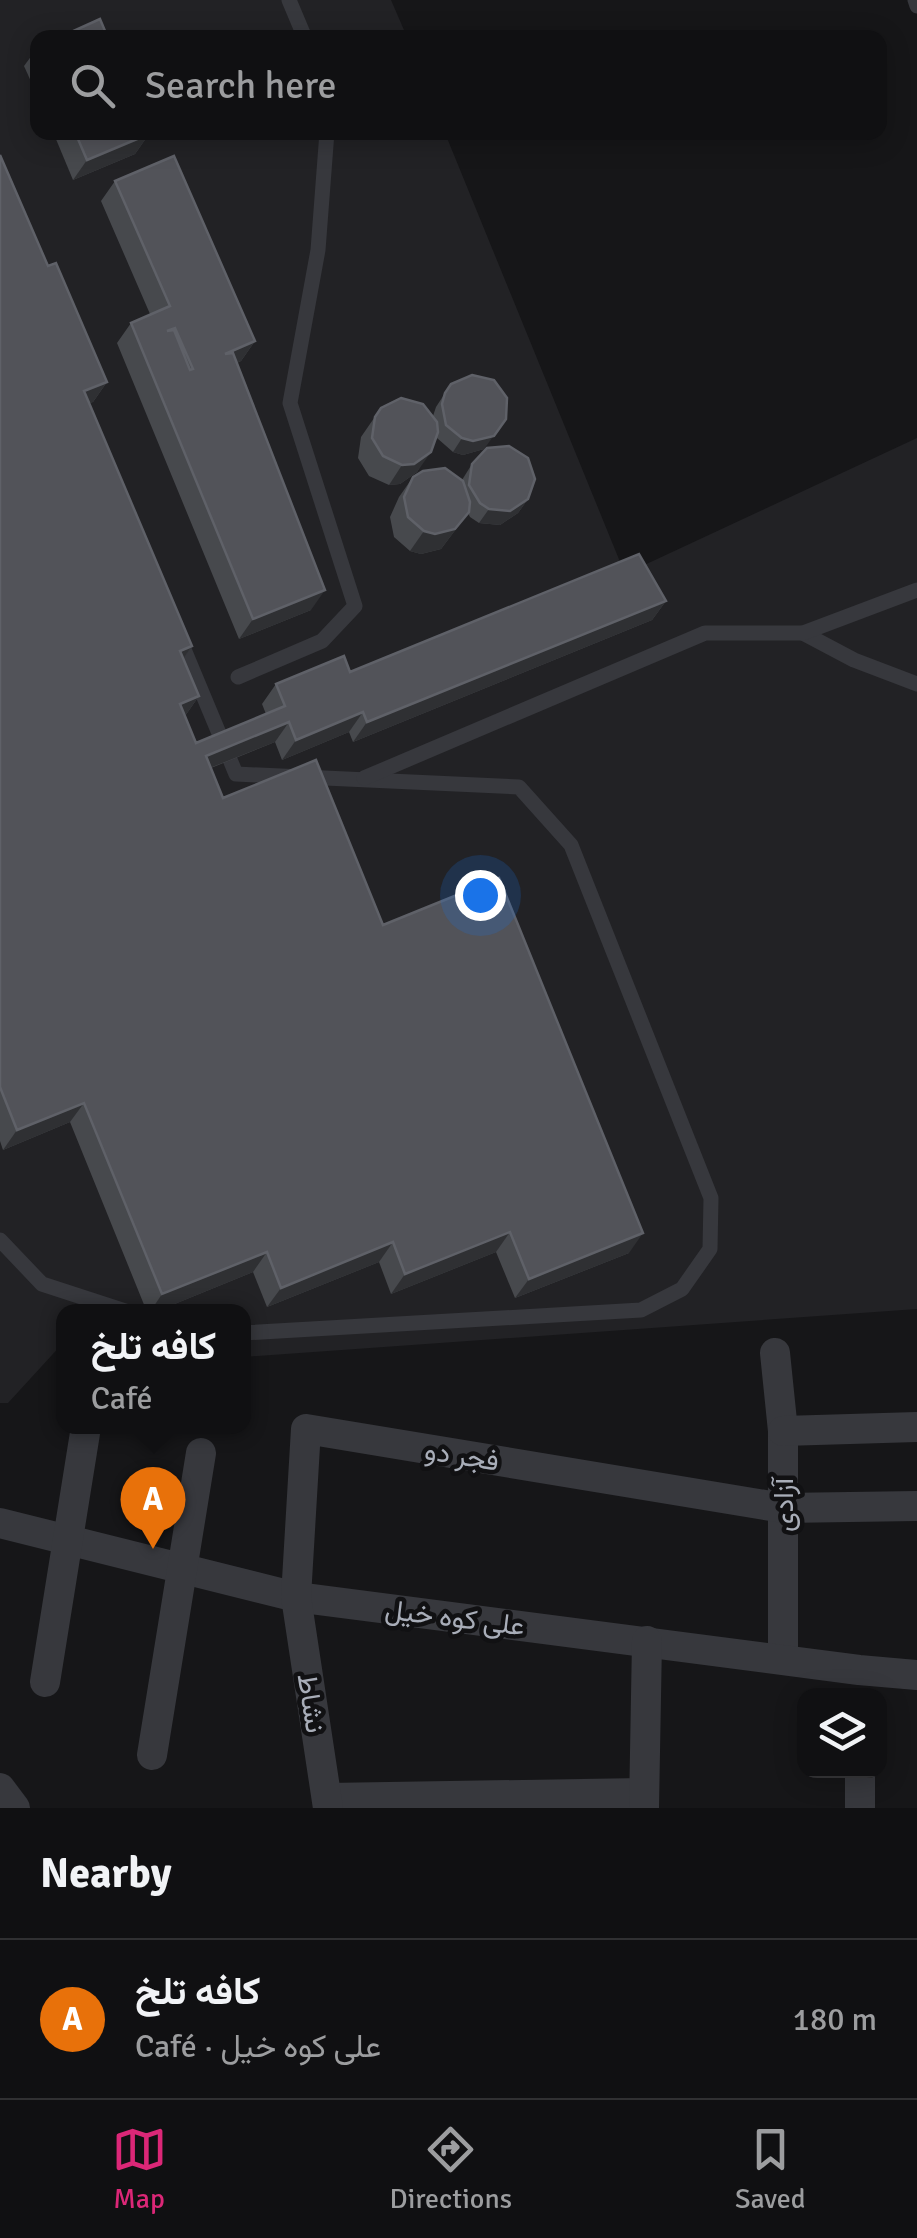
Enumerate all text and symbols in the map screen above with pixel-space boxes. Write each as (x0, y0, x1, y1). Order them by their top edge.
search box (30, 30, 887, 140)
icon: search (65, 58, 120, 113)
text: Search here (145, 62, 337, 109)
your location (455, 870, 506, 921)
popup (56, 1304, 251, 1434)
text: کافه تلخ (91, 1323, 216, 1370)
text: Café (91, 1379, 152, 1418)
street label: فجر دو (422, 1433, 501, 1479)
pin: A (120, 1466, 186, 1549)
street label: آزادی (767, 1476, 801, 1532)
street label: علی کوه خیل (383, 1593, 527, 1643)
street label: نشاط (290, 1671, 332, 1735)
map controls (797, 1688, 887, 1778)
button: layers (797, 1688, 887, 1778)
text: Nearby (40, 1848, 172, 1899)
text: کافه تلخ (135, 1968, 261, 2015)
text: A (62, 2000, 83, 2039)
text: 180 m (793, 2000, 877, 2039)
text: Café · علی کوه خیل (135, 2027, 381, 2066)
tab: Map (112, 2122, 167, 2216)
tab: Directions (390, 2122, 512, 2216)
tab: Saved (735, 2122, 805, 2216)

